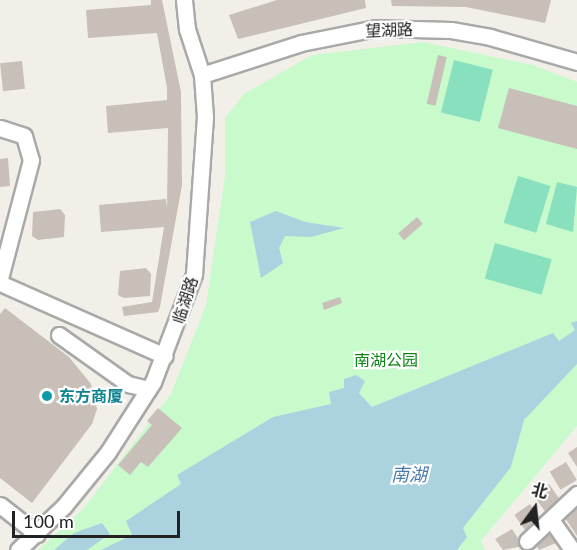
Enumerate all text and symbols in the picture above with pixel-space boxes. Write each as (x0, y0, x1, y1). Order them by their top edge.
street label: 望湖路 (365, 20, 413, 40)
street label: 临湖路 (168, 274, 202, 326)
park label: 南湖公园 (354, 350, 418, 370)
place label: 东方商厦 (59, 386, 123, 406)
marker: 东方商厦 (40, 389, 54, 403)
water label: 南湖 (391, 463, 427, 485)
north arrow (505, 478, 565, 538)
text: 北 (530, 479, 550, 501)
scale bar (15, 499, 183, 537)
text: 100 m (23, 510, 74, 532)

